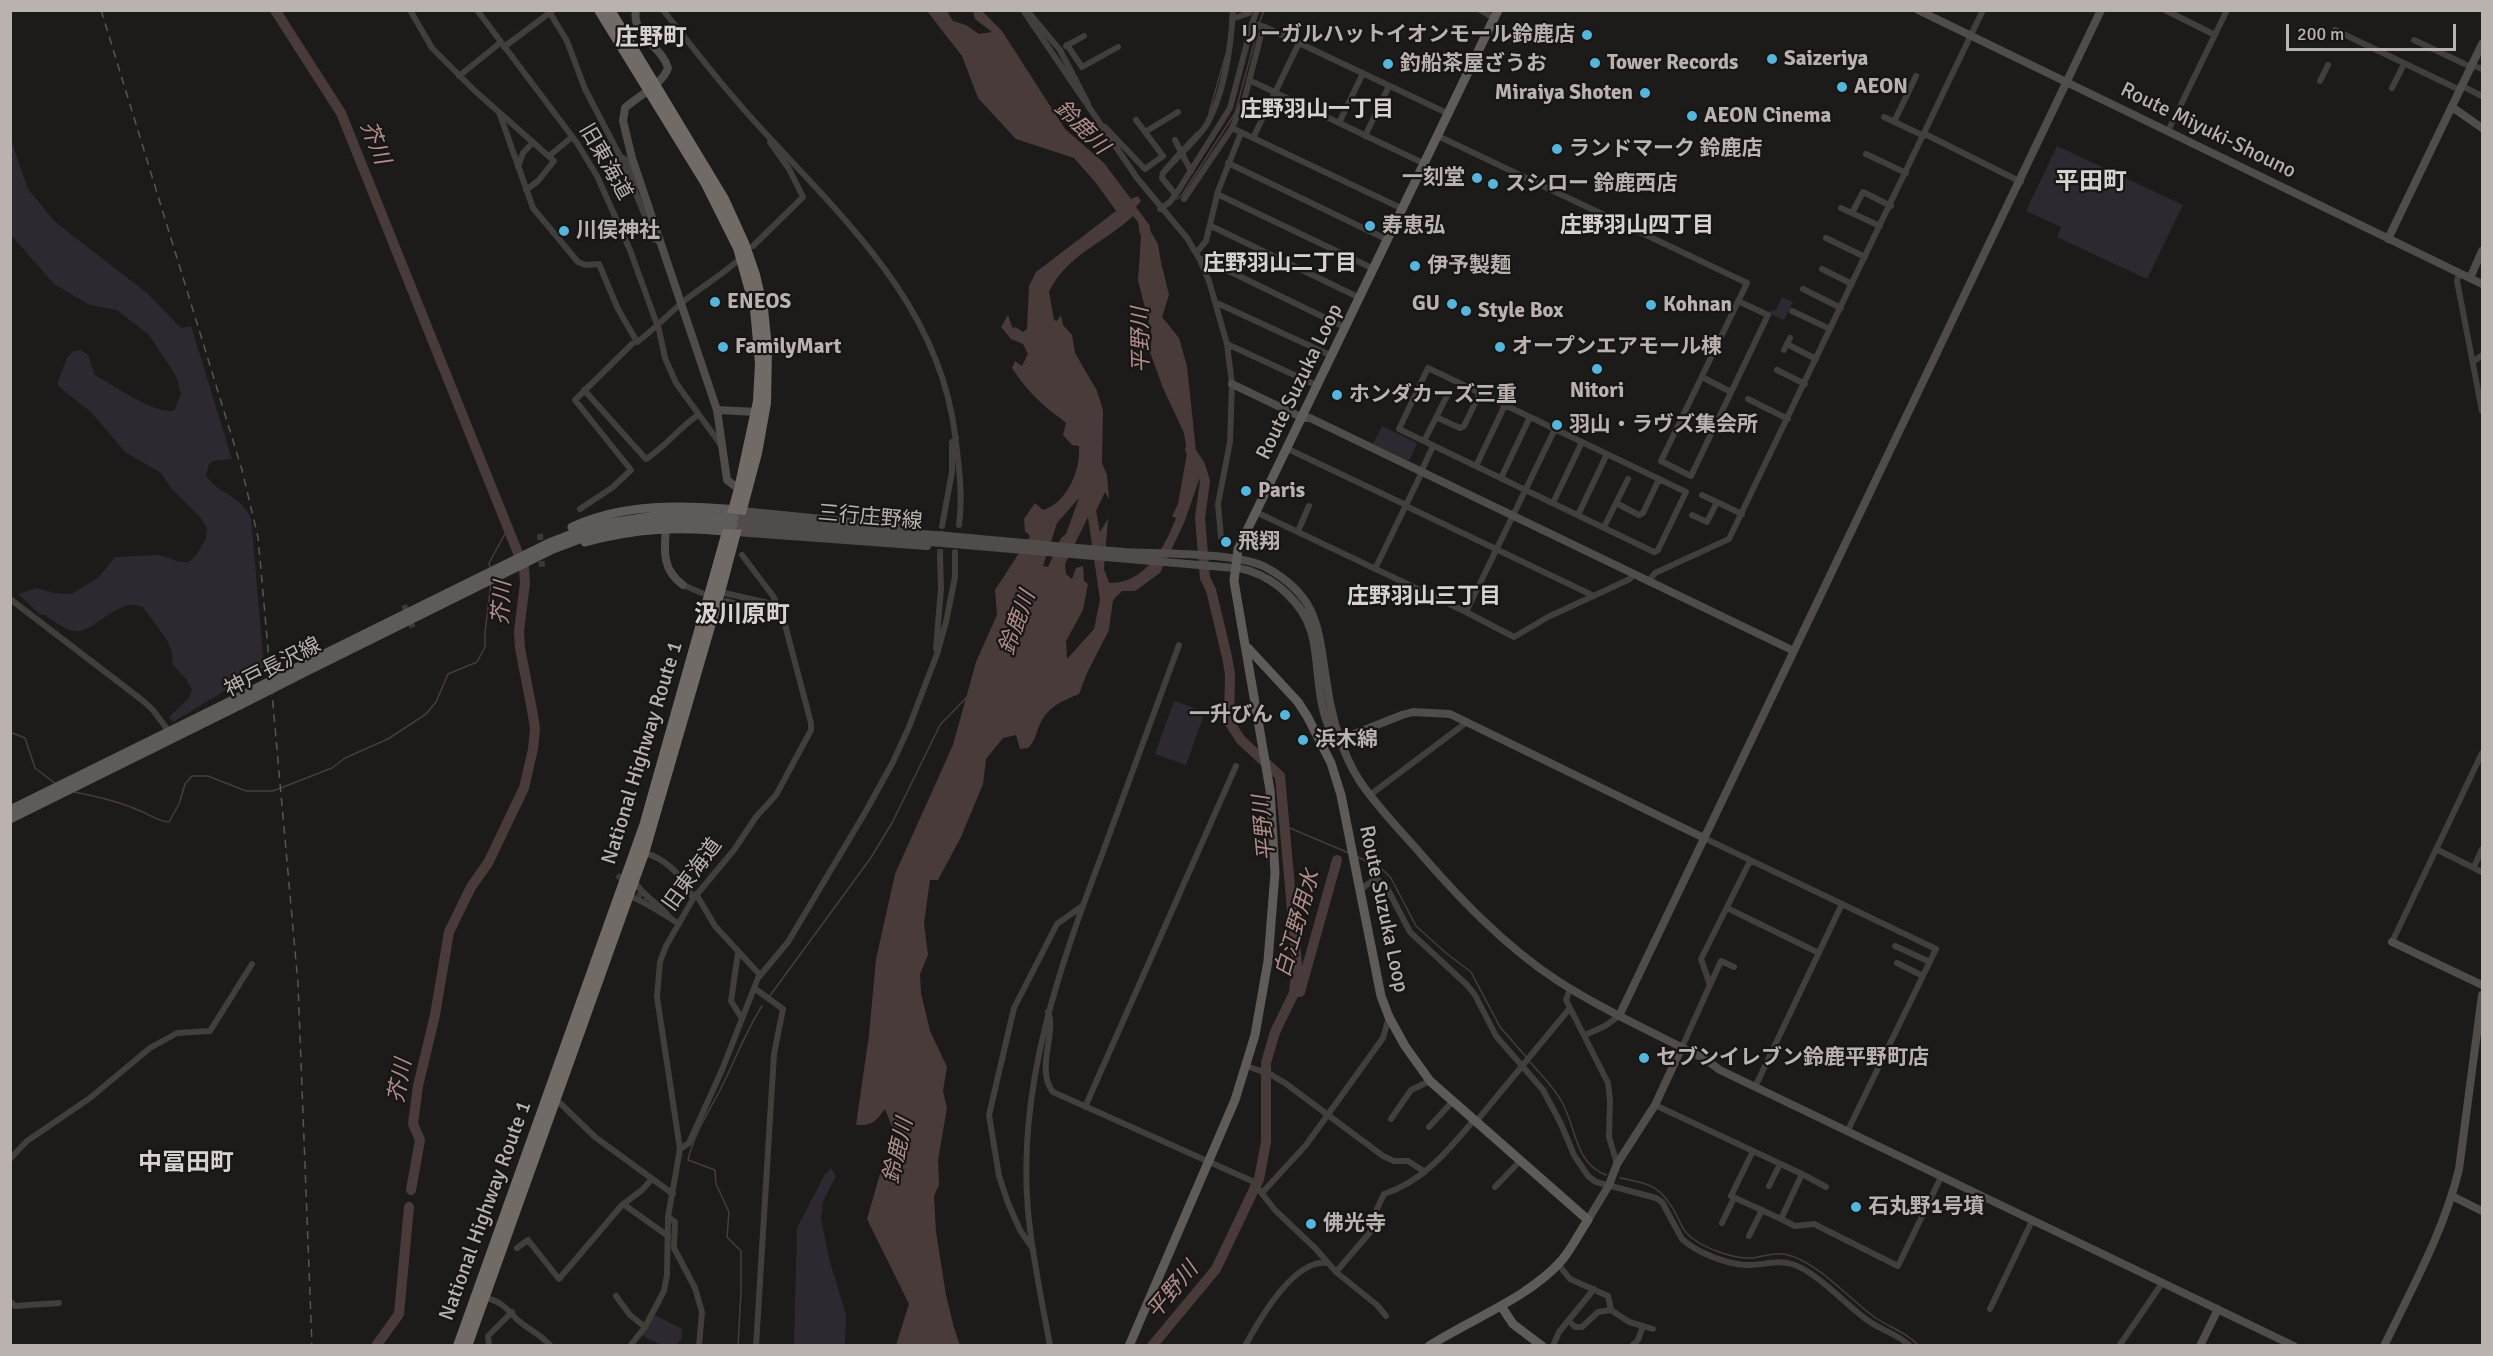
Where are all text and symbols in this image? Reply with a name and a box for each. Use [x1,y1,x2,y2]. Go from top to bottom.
scale bar [2289,12,2458,50]
place label: リーガルハットイオンモール鈴鹿店 [1239,22,1575,48]
text: 200 m [2297,23,2344,45]
district label: 庄野町 [615,25,687,53]
marker: リーガルハットイオンモール鈴鹿店 [1580,28,1594,42]
place label: Saizeriya [1784,46,1868,72]
place label: Tower Records [1607,50,1738,76]
place label: 釣船茶屋ざうお [1400,51,1547,77]
marker: Saizeriya [1765,52,1779,66]
marker: Tower Records [1588,56,1602,70]
marker: 釣船茶屋ざうお [1381,57,1395,71]
place label: AEON [1854,74,1908,100]
street label: Route Miyuki-Shouno [2116,78,2300,184]
place label: Miraiya Shoten [1495,80,1633,106]
marker: AEON [1835,80,1849,94]
marker: Miraiya Shoten [1638,86,1652,100]
water label: 鈴鹿川 [1048,95,1114,161]
district label: 庄野羽山一丁目 [1240,97,1394,123]
place label: AEON Cinema [1704,103,1831,129]
marker: AEON Cinema [1685,109,1699,123]
water label: 芥川 [354,118,394,168]
street label: 旧東海道 [573,119,637,205]
place label: ランドマーク 鈴鹿店 [1569,136,1763,162]
marker: ランドマーク 鈴鹿店 [1550,142,1564,156]
place label: 一刻堂 [1402,165,1465,191]
district label: 平田町 [2055,169,2127,197]
marker: 一刻堂 [1470,171,1484,185]
place label: スシロー 鈴鹿西店 [1505,171,1678,197]
marker: スシロー 鈴鹿西店 [1486,177,1500,191]
place label: 寿恵弘 [1382,213,1445,239]
district label: 庄野羽山四丁目 [1560,213,1714,239]
place label: 川俣神社 [576,218,660,244]
marker: 寿恵弘 [1363,219,1377,233]
marker: 川俣神社 [557,224,571,238]
district label: 庄野羽山二丁目 [1203,251,1357,277]
place label: 伊予製麺 [1427,253,1511,279]
marker: 伊予製麺 [1408,259,1422,273]
place label: ENEOS [727,289,791,315]
place label: GU [1412,291,1440,317]
place label: Kohnan [1663,292,1732,318]
marker: ENEOS [708,295,722,309]
marker: GU [1445,297,1459,311]
place label: Style Box [1478,298,1563,324]
marker: Kohnan [1644,298,1658,312]
street label: Route Suzuka Loop [1251,300,1349,464]
marker: Style Box [1459,304,1473,318]
water label: 平野川 [1128,307,1156,373]
place label: FamilyMart [735,334,841,360]
place label: オープンエアモール棟 [1512,334,1722,360]
marker: FamilyMart [716,340,730,354]
marker: オープンエアモール棟 [1493,340,1507,354]
marker: Nitori [1590,362,1604,376]
place label: Nitori [1570,378,1624,404]
place label: ホンダカーズ三重 [1349,382,1517,408]
marker: ホンダカーズ三重 [1330,388,1344,402]
place label: 羽山・ラヴズ集会所 [1569,412,1758,438]
marker: 羽山・ラヴズ集会所 [1550,418,1564,432]
place label: Paris [1258,478,1305,504]
marker: Paris [1239,484,1253,498]
street label: 三行庄野線 [817,501,923,535]
place label: 飛翔 [1238,529,1280,555]
marker: 飛翔 [1219,535,1233,549]
water label: 芥川 [489,580,517,626]
district label: 庄野羽山三丁目 [1347,584,1501,610]
water label: 鈴鹿川 [994,587,1042,659]
district label: 汲川原町 [694,602,790,630]
street label: 神戸長沢線 [221,633,325,703]
street label: National Highway Route 1 [597,638,689,868]
place label: 一升びん [1189,702,1273,728]
marker: 一升びん [1278,708,1292,722]
place label: 浜木綿 [1315,727,1378,753]
marker: 浜木綿 [1296,733,1310,747]
water label: 平野川 [1249,794,1281,862]
street label: Route Suzuka Loop [1353,823,1413,995]
street label: 旧東海道 [658,834,728,916]
water label: 白江野用水 [1270,867,1326,981]
place label: セブンイレブン鈴鹿平野町店 [1656,1045,1929,1071]
marker: セブンイレブン鈴鹿平野町店 [1637,1051,1651,1065]
water label: 芥川 [384,1057,418,1105]
street label: National Highway Route 1 [435,1098,537,1324]
water label: 鈴鹿川 [879,1116,919,1186]
district label: 中冨田町 [138,1150,234,1178]
place label: 石丸野1号墳 [1868,1194,1984,1220]
marker: 石丸野1号墳 [1849,1200,1863,1214]
place label: 佛光寺 [1323,1211,1386,1237]
marker: 佛光寺 [1304,1217,1318,1231]
water label: 平野川 [1142,1257,1204,1325]

